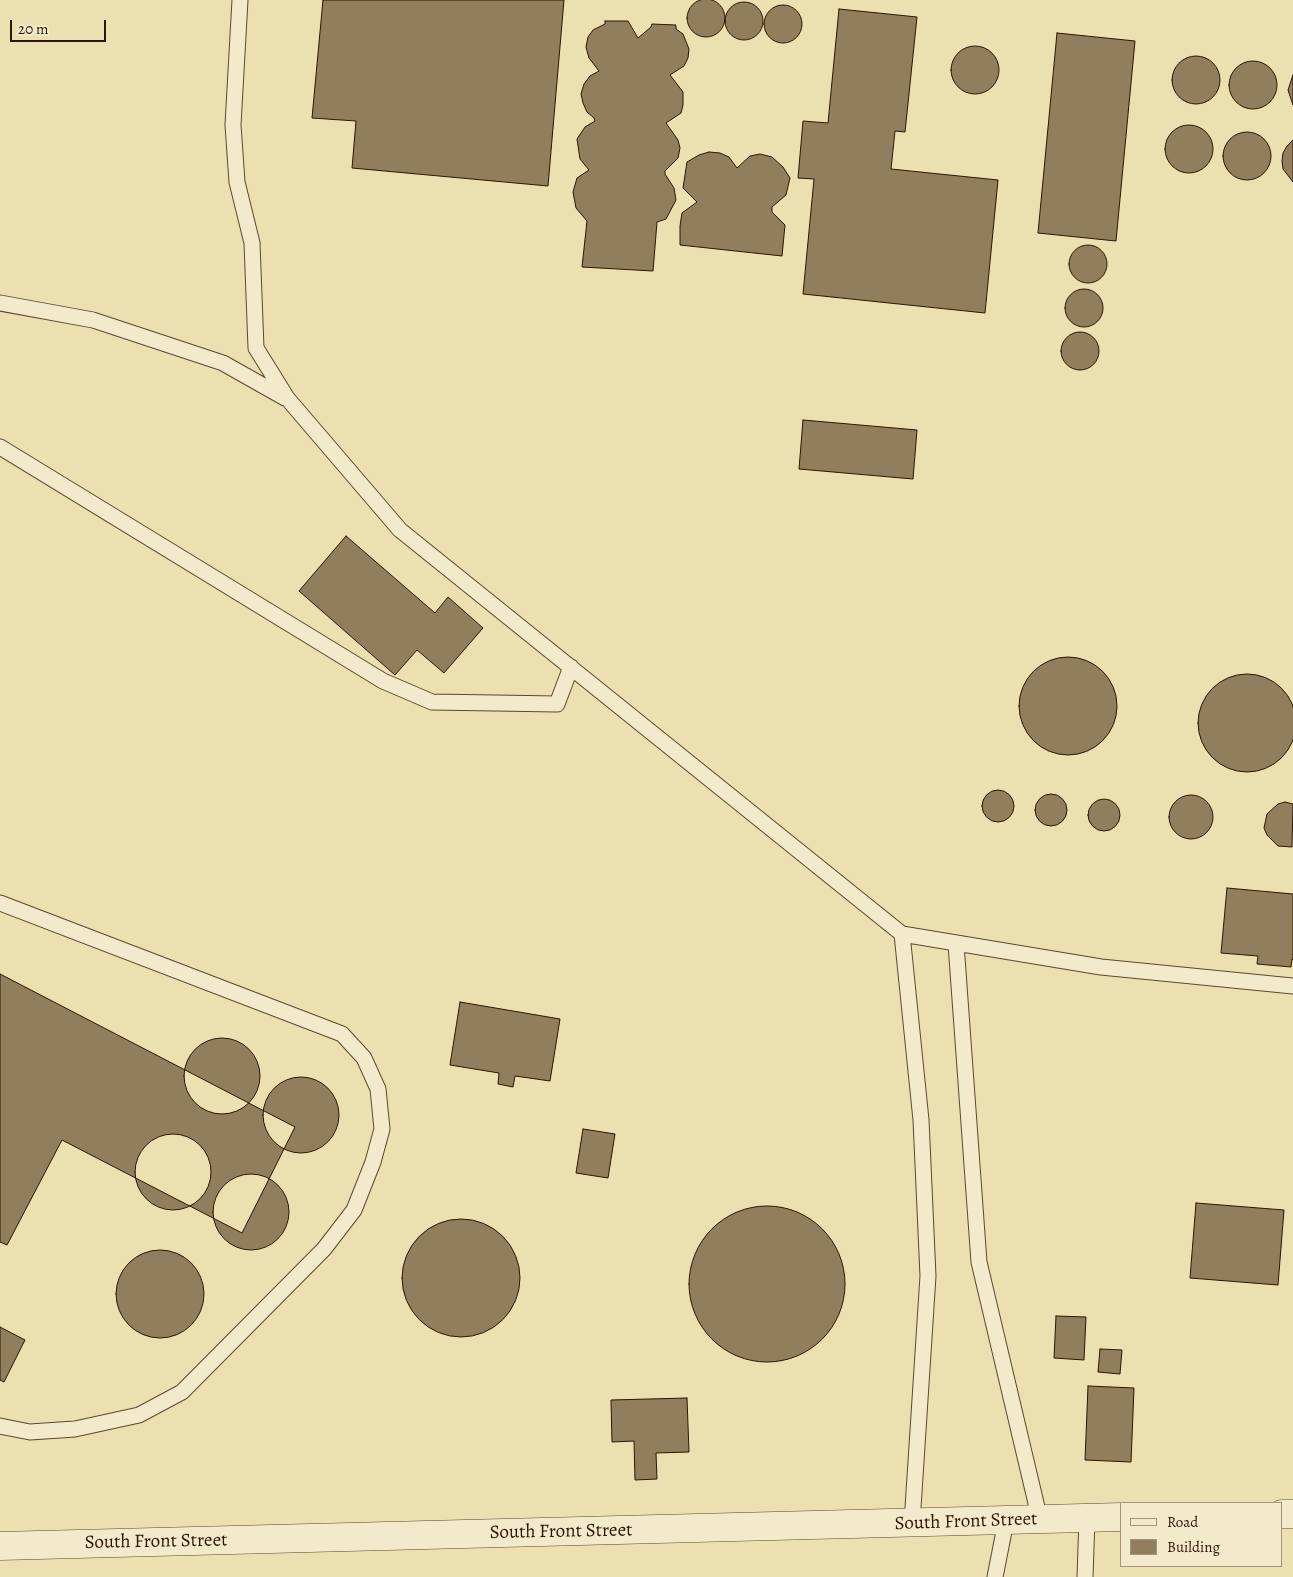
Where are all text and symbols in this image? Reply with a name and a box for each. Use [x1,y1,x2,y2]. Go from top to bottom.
scale bar [12,10,109,42]
text: 20 m [18,19,49,39]
legend [1120,1502,1283,1567]
street label: South Front Street [894,1508,1038,1536]
text: Road [1167,1512,1198,1532]
street label: South Front Street [489,1519,633,1545]
street label: South Front Street [84,1529,228,1555]
text: Building [1167,1537,1220,1557]

